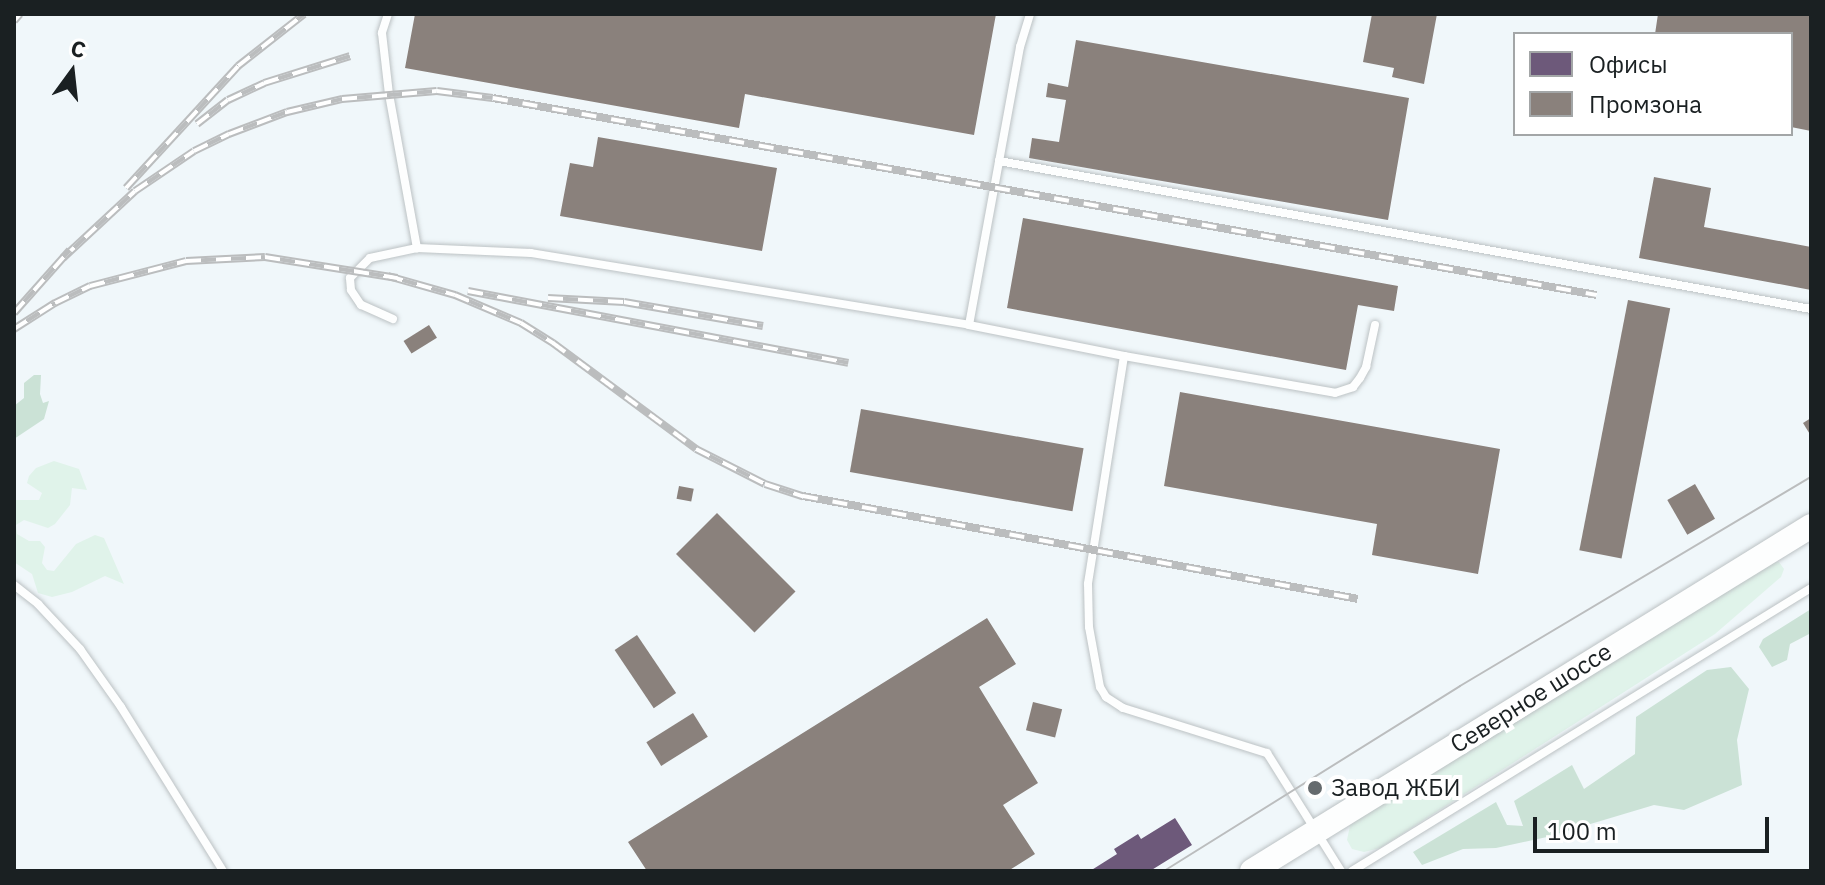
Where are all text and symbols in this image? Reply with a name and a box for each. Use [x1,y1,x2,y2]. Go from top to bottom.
north arrow [32,32,112,112]
text: С [68,32,89,64]
legend [1513,32,1793,136]
text: Офисы [1589,48,1668,80]
text: Промзона [1589,88,1702,120]
street label: Северное шоссе [1445,637,1617,759]
place label: Завод ЖБИ [1331,774,1461,802]
marker: Завод ЖБИ [1306,779,1324,797]
scale bar [1537,801,1773,851]
text: 100 m [1547,815,1617,847]

